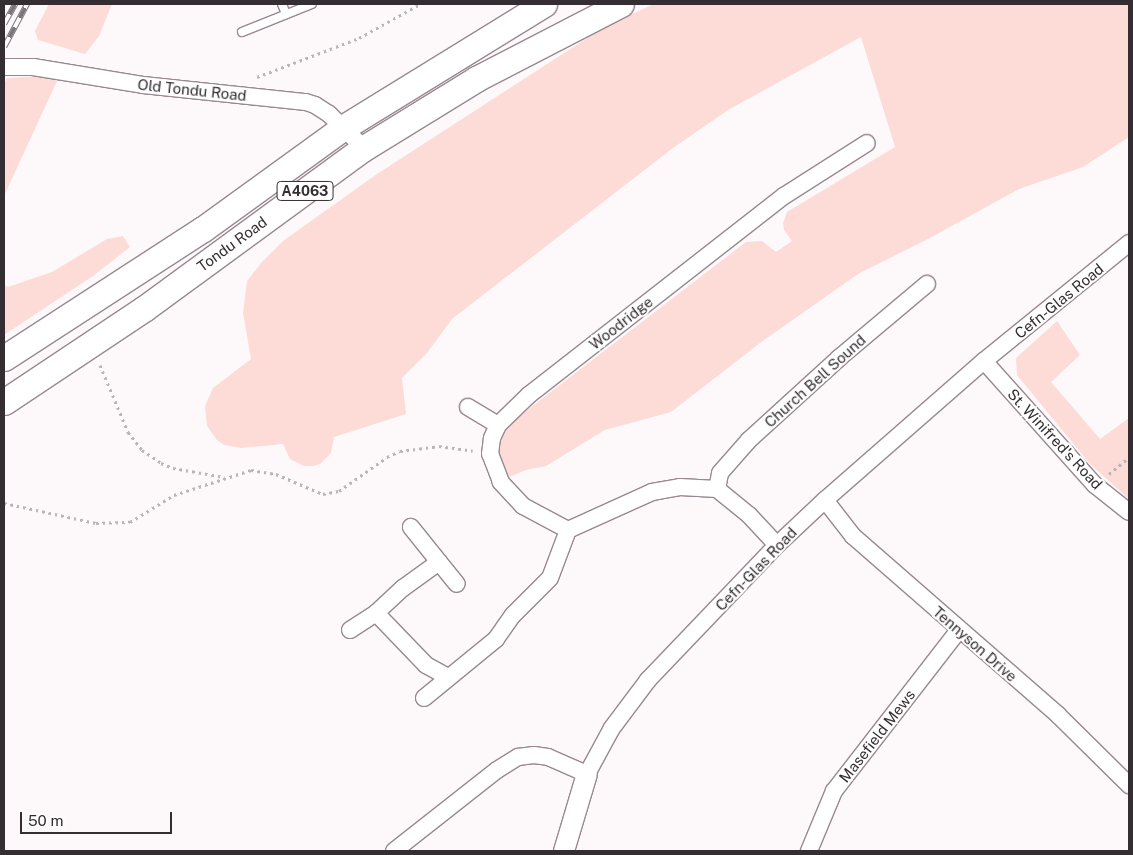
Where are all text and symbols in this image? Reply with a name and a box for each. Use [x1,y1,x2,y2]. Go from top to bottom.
street label: Old Tondu Road [137,75,247,105]
road number: A4063 [276,180,334,202]
street label: Tondu Road [194,213,270,275]
street label: Cefn-Glas Road [1011,260,1107,342]
street label: Woodridge [586,293,656,353]
street label: Church Bell Sound [761,331,869,431]
street label: St. Winifred's Road [1004,385,1106,493]
street label: Cefn-Glas Road [712,523,800,615]
street label: Tennyson Drive [929,603,1021,685]
street label: Masefield Mews [835,686,919,786]
scale bar [22,802,175,834]
text: 50 m [28,812,63,829]

